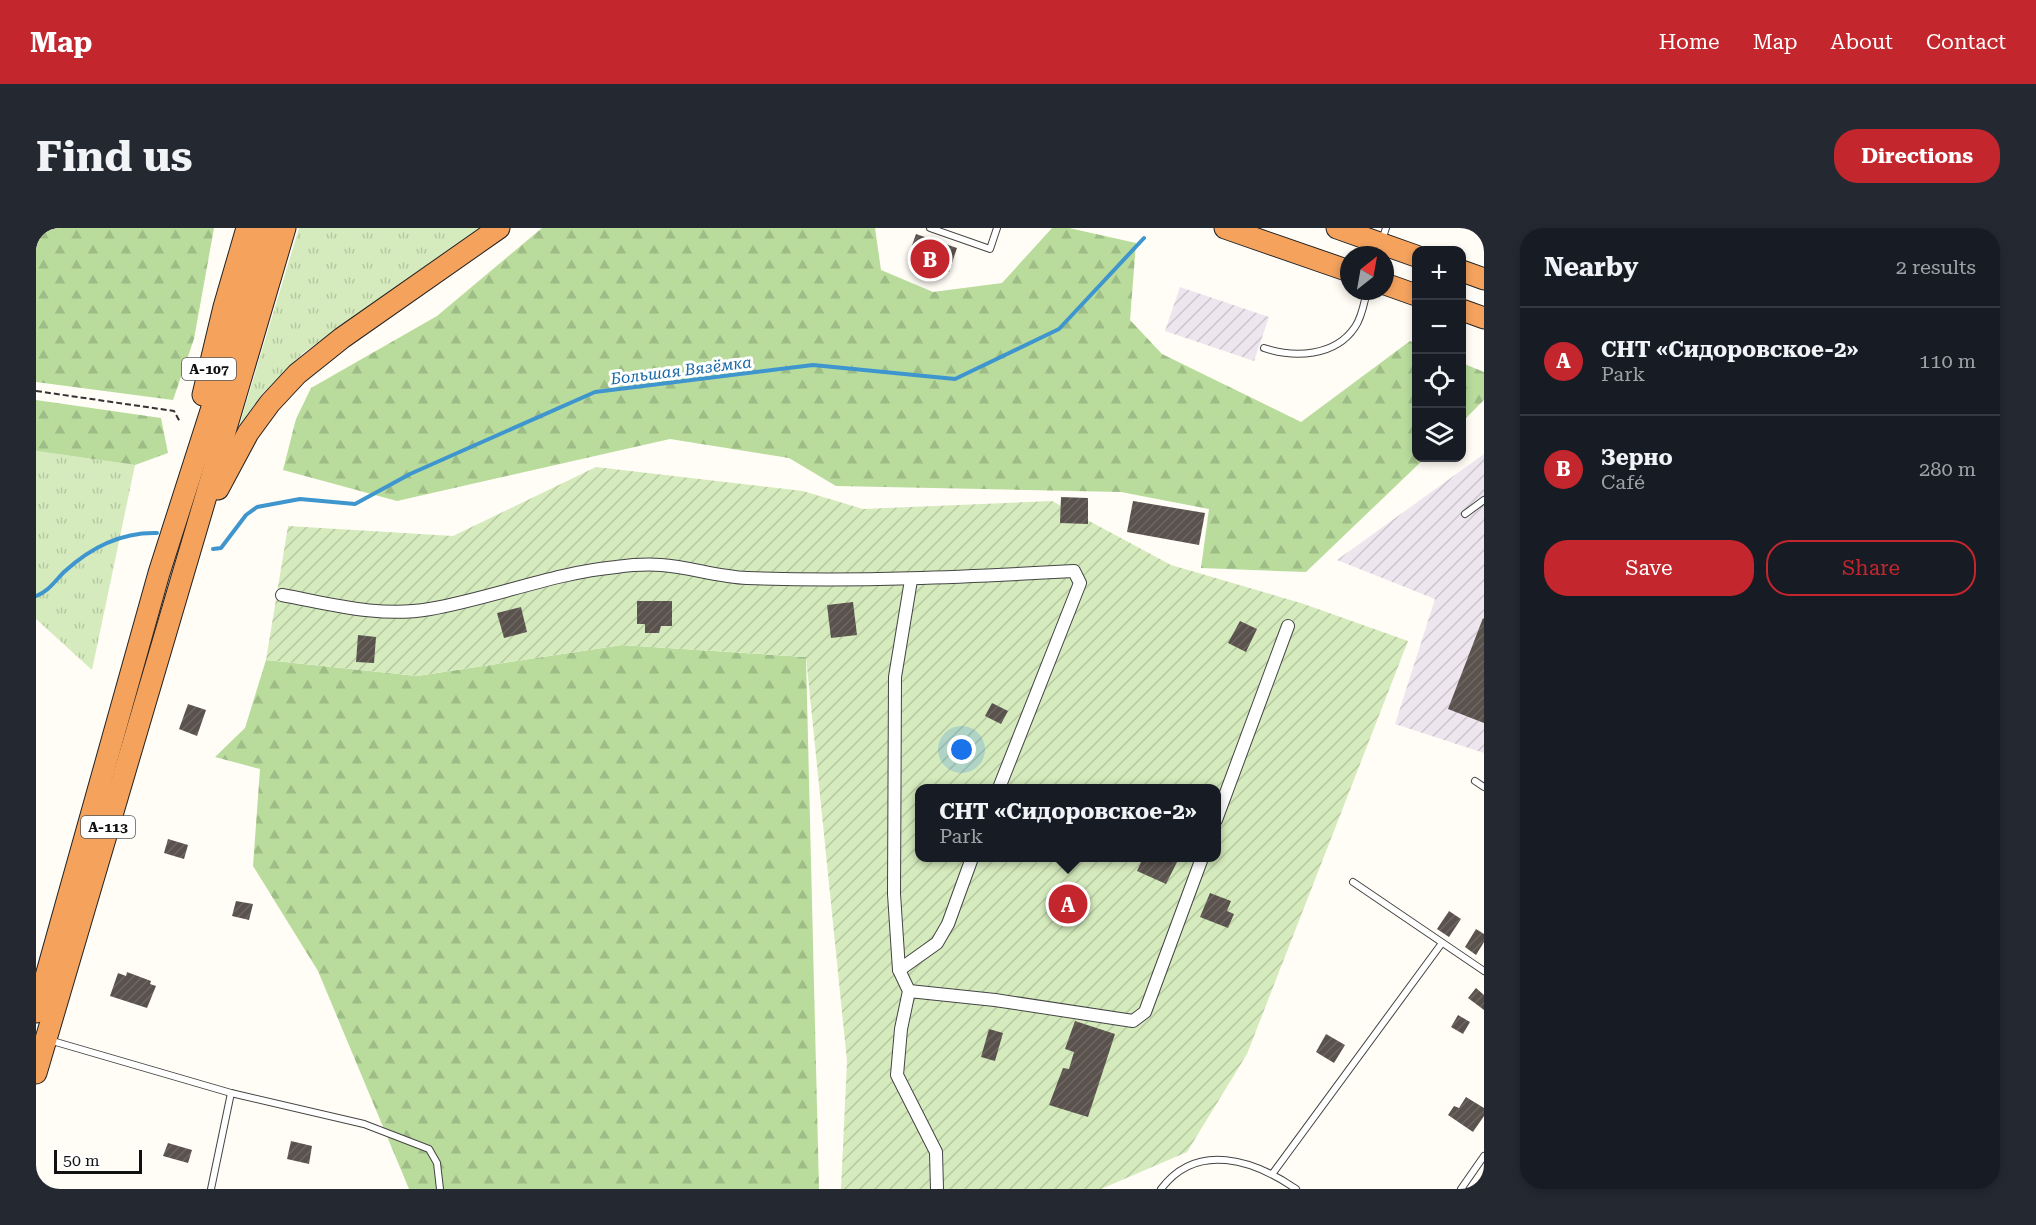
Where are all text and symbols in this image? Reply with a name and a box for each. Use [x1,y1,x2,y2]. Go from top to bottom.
text: Map [30,26,92,59]
text: Home [1659,30,1720,54]
text: Map [1753,30,1798,54]
text: About [1831,30,1893,54]
text: Contact [1926,30,2006,54]
button: Directions [1834,129,2000,183]
text: Find us [36,132,193,181]
pin: B [910,237,950,282]
north arrow [1340,246,1394,300]
map controls [1412,246,1466,462]
button: + [1412,246,1466,300]
text: Nearby [1544,252,1638,282]
text: 2 results [1896,255,1976,279]
button: − [1412,300,1466,354]
text: СНТ «Сидоровское-2» [1601,337,1859,362]
text: A [1556,349,1571,373]
text: 110 m [1919,349,1976,373]
water label: Большая Вязёмка [608,352,753,389]
button: locate [1412,354,1466,408]
road number: А-107 [182,358,236,380]
text: Park [1601,362,1645,386]
button: layers [1412,408,1466,462]
text: Зерно [1601,445,1673,470]
text: B [1556,457,1571,481]
text: 280 m [1919,457,1976,481]
text: Café [1601,470,1645,494]
button: Save [1544,540,1754,596]
button: Share [1766,540,1976,596]
your location [947,735,976,764]
popup [915,784,1221,862]
text: СНТ «Сидоровское-2» [939,799,1197,824]
road number: А-113 [81,816,135,838]
text: Park [939,824,983,848]
pin: A [1048,882,1088,926]
scale bar [54,1147,142,1174]
text: 50 m [63,1151,100,1170]

